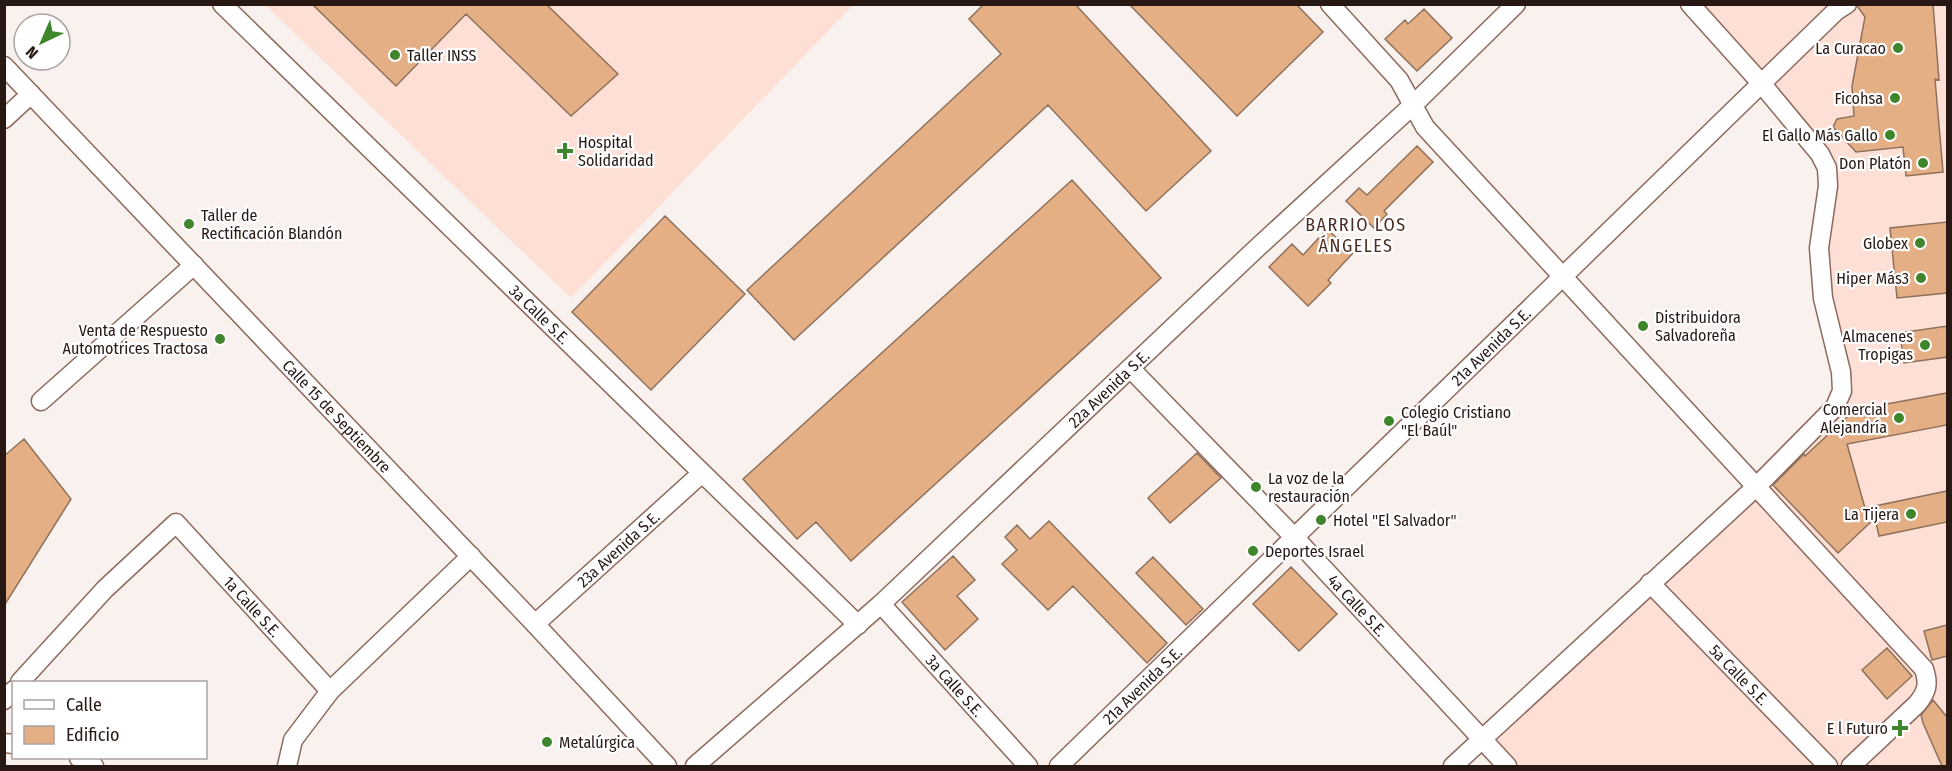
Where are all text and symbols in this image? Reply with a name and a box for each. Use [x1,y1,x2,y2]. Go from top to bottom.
north arrow [12,12,72,72]
place label: La Curacao [1815,39,1886,58]
marker: La Curacao [1891,41,1905,55]
text: N [22,42,42,63]
place label: Taller INSS [407,46,477,65]
marker: Taller INSS [388,48,402,62]
place label: Ficohsa [1835,89,1883,108]
marker: Ficohsa [1888,91,1902,105]
place label: El Gallo Más Gallo [1762,126,1878,145]
marker: El Gallo Más Gallo [1883,128,1897,142]
place label: Hospital Solidaridad [578,133,654,170]
marker: Hospital Solidaridad [556,142,574,160]
place label: Don Platón [1839,154,1911,173]
marker: Don Platón [1916,156,1930,170]
place label: Taller de Rectificación Blandón [201,206,342,243]
district label: BARRIO LOS ÁNGELES [1305,214,1407,257]
marker: Taller de Rectificación Blandón [182,217,196,231]
place label: Globex [1863,234,1908,253]
marker: Globex [1913,236,1927,250]
place label: Hiper Más3 [1836,269,1909,288]
marker: Hiper Más3 [1914,271,1928,285]
street label: 3a Calle S.E. [506,281,574,348]
street label: 21a Avenida S.E. [1447,304,1534,389]
place label: Distribuidora Salvadoreña [1655,308,1741,345]
marker: Distribuidora Salvadoreña [1636,319,1650,333]
place label: Venta de Respuesto Automotrices Tractosa [63,321,208,358]
place label: Almacenes Tropigas [1843,327,1913,364]
marker: Venta de Respuesto Automotrices Tractosa [213,332,227,346]
marker: Almacenes Tropigas [1918,338,1932,352]
street label: 22a Avenida S.E. [1064,346,1153,431]
street label: Calle 15 de Septiembre [279,355,395,476]
place label: Comercial Alejandría [1820,400,1887,437]
place label: Colegio Cristiano "El Baúl" [1401,403,1511,440]
marker: Comercial Alejandría [1892,411,1906,425]
marker: Colegio Cristiano "El Baúl" [1382,414,1396,428]
place label: La voz de la restauración [1268,469,1350,506]
marker: La voz de la restauración [1249,480,1263,494]
place label: La Tijera [1844,505,1899,524]
street label: 23a Avenida S.E. [573,507,663,591]
marker: La Tijera [1904,507,1918,521]
place label: Hotel "El Salvador" [1333,511,1457,530]
marker: Hotel "El Salvador" [1314,513,1328,527]
place label: Deportes Israel [1265,542,1364,561]
marker: Deportes Israel [1246,544,1260,558]
street label: 4a Calle S.E. [1324,570,1391,640]
street label: 1a Calle S.E. [220,572,285,641]
street label: 5a Calle S.E. [1706,641,1773,709]
street label: 21a Avenida S.E. [1099,642,1186,728]
street label: 3a Calle S.E. [922,651,988,720]
legend [12,681,207,759]
text: Calle [66,694,102,716]
place label: E l Futuro [1827,719,1888,738]
marker: E l Futuro [1893,721,1907,735]
text: Edificio [66,724,119,746]
place label: Metalúrgica [559,733,635,752]
marker: Metalúrgica [540,735,554,749]

